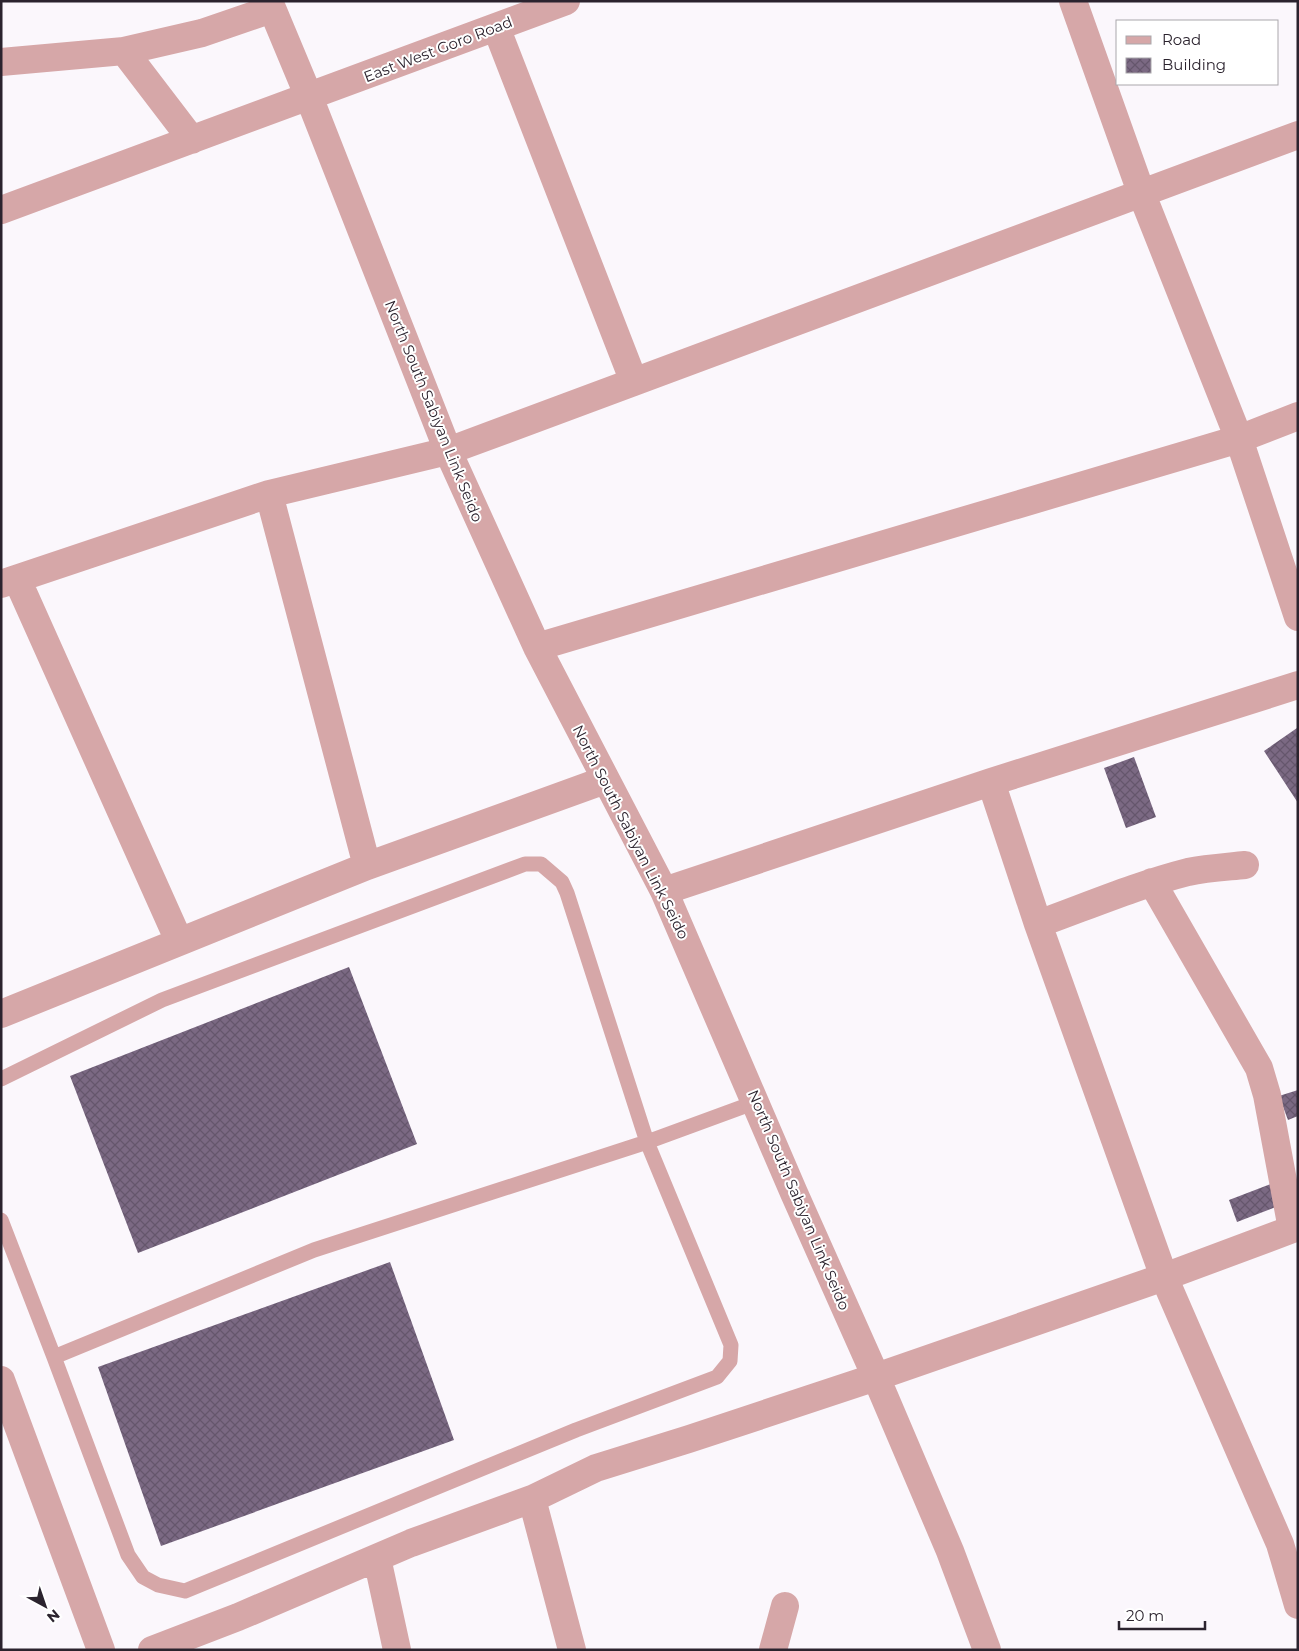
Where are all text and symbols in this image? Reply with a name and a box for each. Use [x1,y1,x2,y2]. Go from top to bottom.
street label: East West Goro Road [361,12,515,86]
legend [1116,20,1279,85]
text: Road [1162,30,1201,49]
text: Building [1162,55,1226,74]
street label: North South Sabiyan Link Seido [381,297,487,525]
street label: North South Sabiyan Link Seido [569,722,693,942]
street label: North South Sabiyan Link Seido [744,1087,854,1313]
north arrow [20,1581,70,1631]
scale bar [1119,1598,1205,1630]
text: N [43,1605,63,1626]
text: 20 m [1126,1606,1164,1625]

